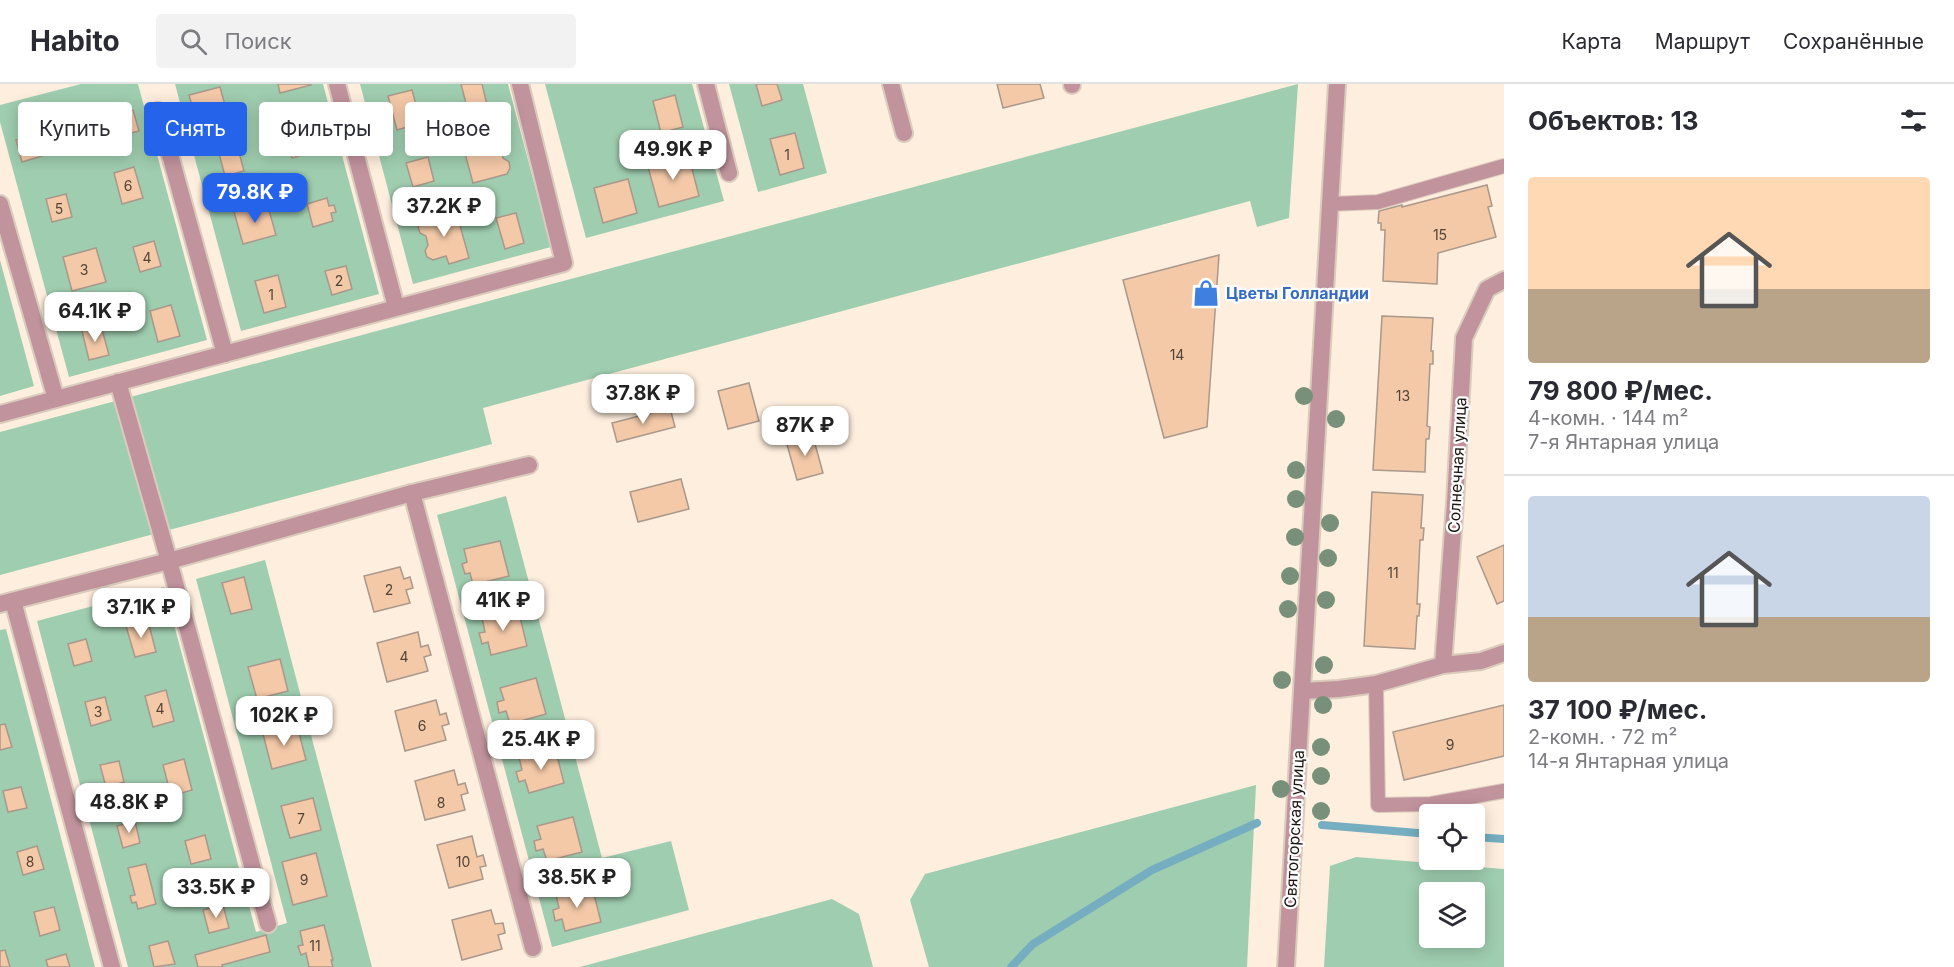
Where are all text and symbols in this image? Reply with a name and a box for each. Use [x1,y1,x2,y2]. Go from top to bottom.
search box [156,14,576,68]
text: Habito [30,24,120,58]
icon: search [177,25,210,58]
text: Поиск [225,28,292,54]
text: Карта [1561,29,1622,54]
text: Маршрут [1655,29,1750,54]
text: Сохранённые [1783,29,1924,54]
chip: Купить [18,102,132,156]
chip: Снять [144,102,247,156]
chip: Фильтры [259,102,393,156]
chip: Новое [405,102,511,156]
icon: filters [1897,104,1930,137]
text: Объектов: 13 [1528,105,1699,136]
pin: 49.9K ₽ [618,130,728,181]
text: 49.9K ₽ [633,137,713,161]
house number: 1 [784,146,790,163]
pin: 79.8K ₽ [200,173,310,224]
house number: 6 [124,177,132,194]
text: 79.8K ₽ [217,180,293,204]
pin: 37.2K ₽ [389,187,499,238]
text: 37.2K ₽ [406,194,482,218]
house number: 5 [55,200,63,217]
icon: home [1675,216,1783,324]
house number: 15 [1433,226,1447,243]
house number: 4 [142,249,152,266]
house number: 3 [80,261,88,278]
house number: 2 [335,272,343,289]
shop icon: Цветы Голландии [1191,278,1221,308]
place label: Цветы Голландии [1226,283,1369,303]
house number: 1 [268,286,274,303]
pin: 64.1K ₽ [40,292,150,343]
text: 64.1K ₽ [58,299,132,323]
house number: 14 [1170,346,1184,363]
pin: 37.8K ₽ [588,374,698,425]
text: 79 800 ₽/мес. [1528,375,1713,406]
text: 37.8K ₽ [605,381,681,405]
house number: 13 [1396,387,1410,404]
street label: Солнечная улица [1443,397,1471,533]
pin: 87K ₽ [763,406,847,457]
text: 4-комн. · 144 m² [1528,406,1688,430]
text: 87K ₽ [776,413,834,437]
text: 7-я Янтарная улица [1528,430,1719,454]
icon: home [1675,535,1783,643]
house number: 11 [1387,564,1399,581]
house number: 2 [385,581,393,598]
pin: 41K ₽ [461,581,545,632]
pin: 37.1K ₽ [86,588,196,639]
text: 41K ₽ [475,588,531,612]
text: 37.1K ₽ [106,595,176,619]
house number: 4 [399,648,409,665]
text: 37 100 ₽/мес. [1528,694,1707,725]
pin: 102K ₽ [235,696,333,747]
house number: 4 [155,700,165,717]
house number: 3 [94,703,102,720]
text: 102K ₽ [250,703,318,727]
house number: 6 [418,717,426,734]
pin: 25.4K ₽ [486,720,596,771]
text: 2-комн. · 72 m² [1528,725,1677,749]
text: 25.4K ₽ [501,727,581,751]
house number: 9 [1446,736,1454,753]
text: 14-я Янтарная улица [1528,749,1729,773]
street label: Святогорская улица [1280,750,1308,908]
pin: 48.8K ₽ [74,783,184,834]
text: 48.8K ₽ [89,790,169,814]
house number: 8 [437,794,445,811]
map controls [1419,804,1485,948]
button: locate [1419,804,1485,870]
house number: 7 [297,810,305,827]
house number: 8 [26,853,34,870]
house number: 10 [456,853,470,870]
pin: 38.5K ₽ [522,858,632,909]
text: 38.5K ₽ [538,865,616,889]
pin: 33.5K ₽ [161,868,271,919]
house number: 9 [300,871,308,888]
text: 33.5K ₽ [177,875,255,899]
button: layers [1419,882,1485,948]
house number: 11 [309,937,321,954]

